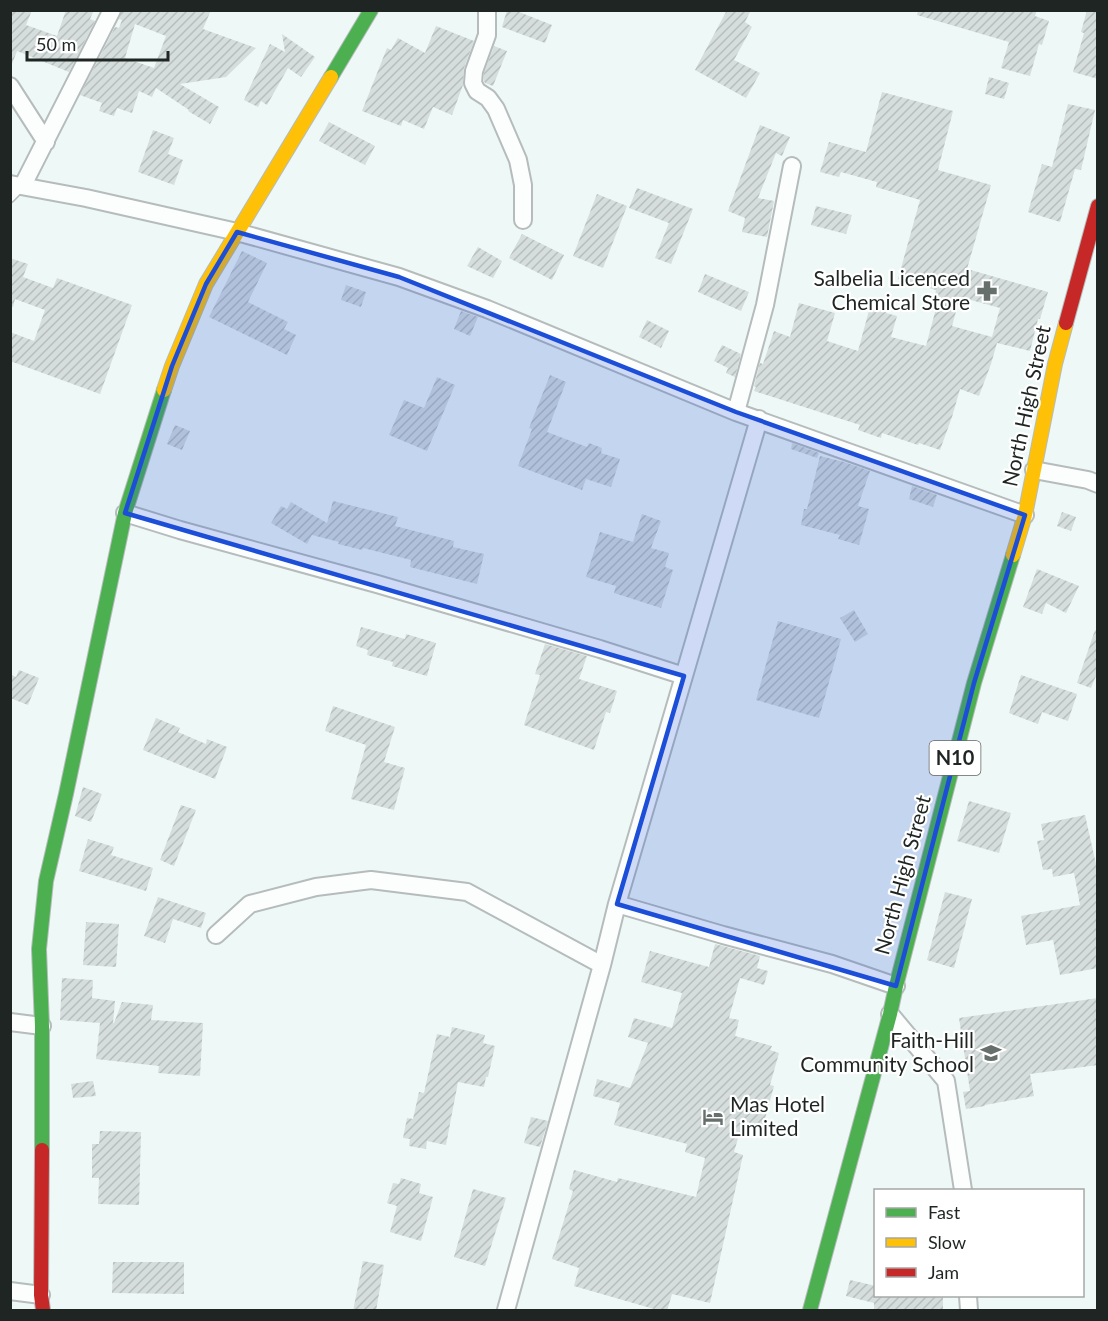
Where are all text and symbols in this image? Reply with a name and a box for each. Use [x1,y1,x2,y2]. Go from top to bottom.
scale bar [27,24,168,62]
text: 50 m [36,33,76,55]
place label: Salbelia Licenced Chemical Store [814,265,970,314]
pharmacy icon: Salbelia Licenced Chemical Store [975,279,999,303]
street label: North High Street [996,322,1055,489]
road number: N10 [930,741,980,775]
street label: North High Street [868,792,935,957]
place label: Faith-Hill Community School [800,1027,974,1076]
school or university icon: Faith-Hill Community School [979,1041,1003,1065]
place label: Mas Hotel Limited [730,1091,825,1140]
hotel icon: Mas Hotel Limited [701,1105,725,1129]
legend [874,1189,1084,1297]
text: Fast [928,1201,961,1223]
text: Slow [928,1231,966,1253]
text: Jam [928,1261,959,1283]

